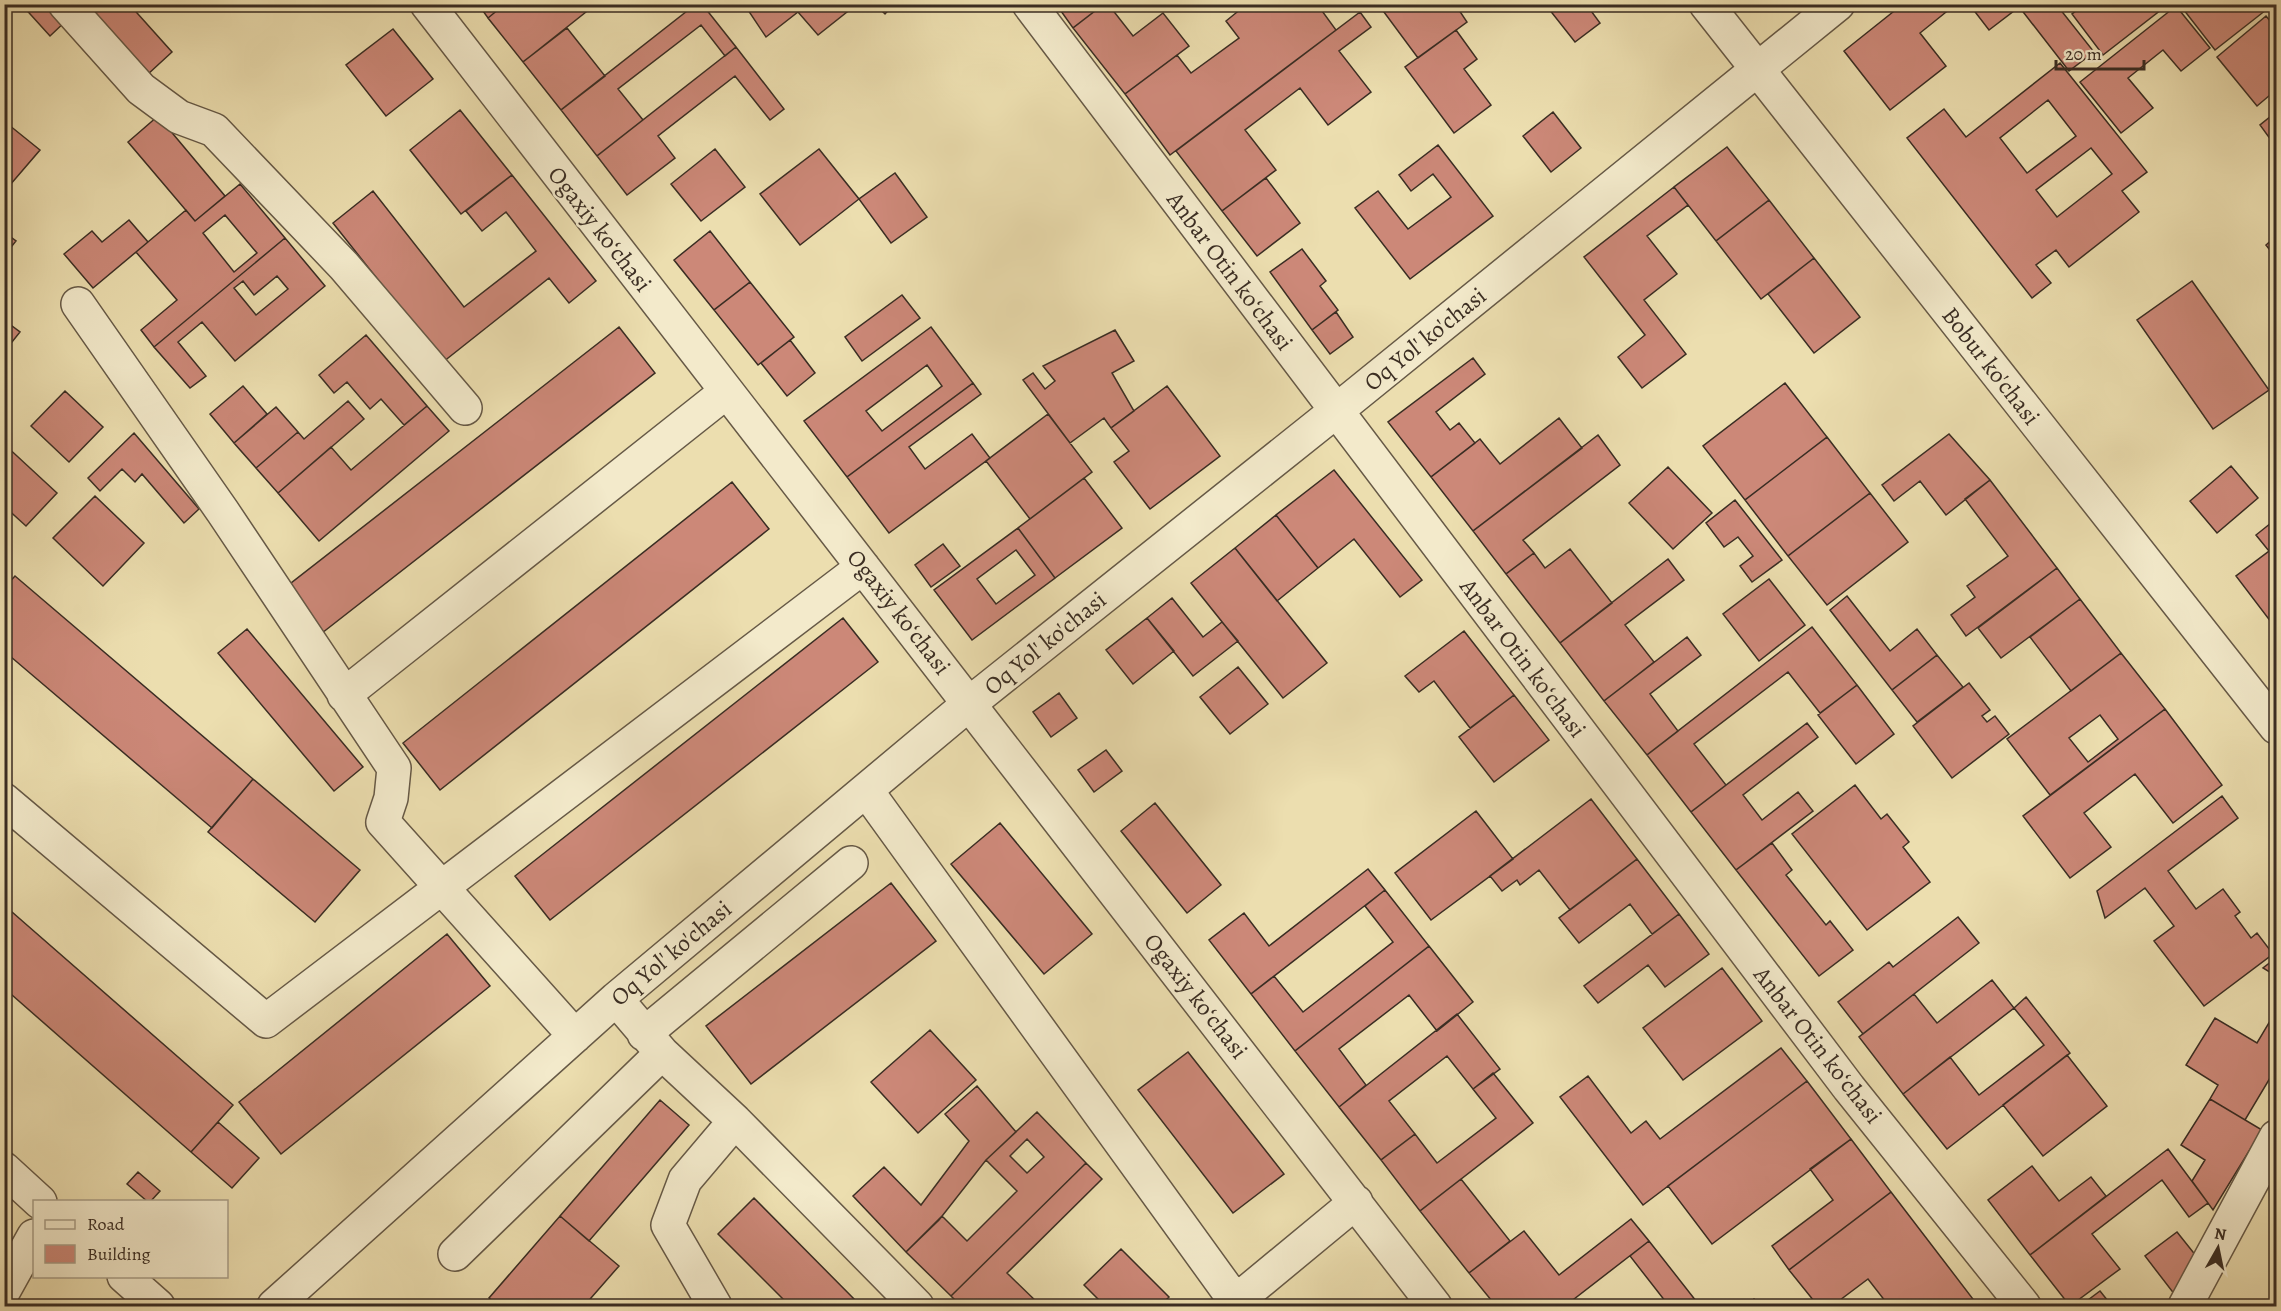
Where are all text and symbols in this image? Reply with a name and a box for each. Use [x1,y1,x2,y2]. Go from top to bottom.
scale bar [2056,33,2144,71]
text: 20 m [2065,42,2102,66]
street label: Ogaxiy koʻchasi [541,160,659,298]
street label: Anbar Otin koʻchasi [1159,184,1300,357]
street label: Oq Yol' ko'chasi [1357,280,1493,398]
street label: Bobur ko'chasi [1935,300,2047,432]
street label: Ogaxiy koʻchasi [840,543,958,681]
street label: Anbar Otin koʻchasi [1452,571,1593,744]
street label: Oq Yol' ko'chasi [977,584,1113,702]
street label: Oq Yol' ko'chasi [604,893,738,1013]
street label: Ogaxiy koʻchasi [1137,927,1255,1065]
street label: Anbar Otin koʻchasi [1746,959,1890,1130]
legend [33,1200,228,1278]
text: Road [87,1212,125,1236]
north arrow [2188,1218,2248,1278]
text: N [2213,1222,2228,1246]
text: Building [87,1242,151,1266]

